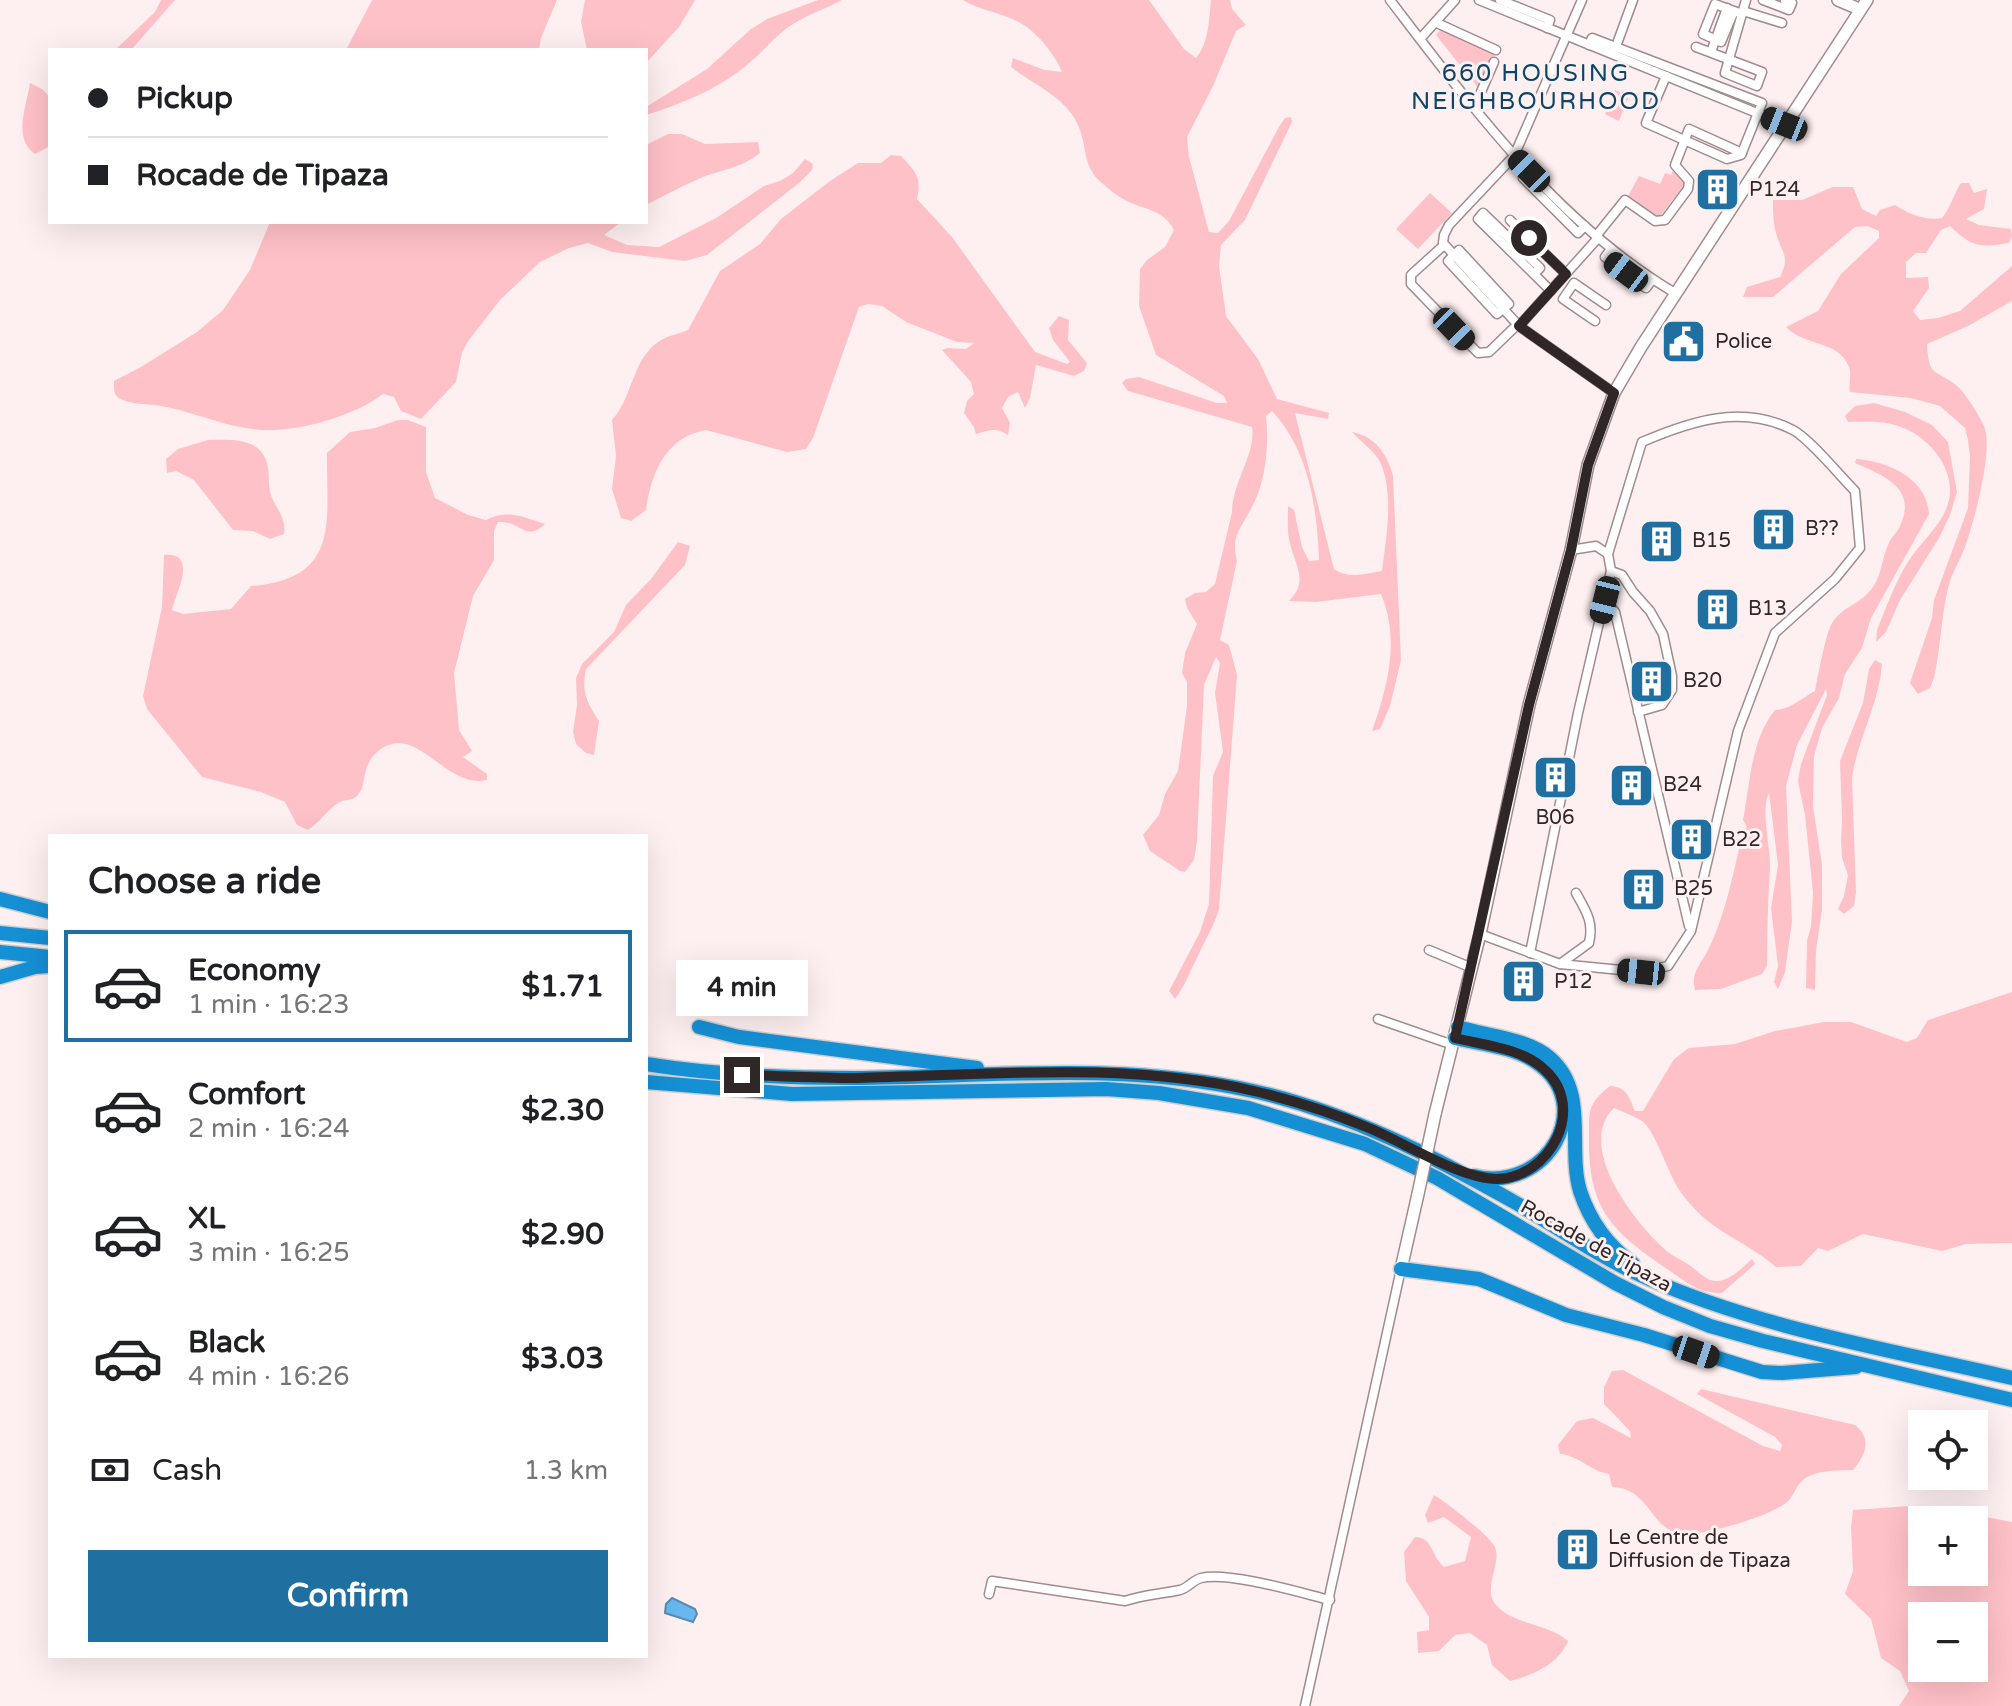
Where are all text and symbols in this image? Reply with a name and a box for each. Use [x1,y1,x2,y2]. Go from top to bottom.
district label: 660 HOUSING NEIGHBOURHOOD [1411,59,1661,116]
text: Pickup [136,80,233,117]
car [1757,104,1811,144]
car [1504,146,1554,196]
text: Rocade de Tipaza [136,157,389,194]
building icon: P124 [1694,166,1742,214]
place label: P124 [1749,178,1800,202]
route start [1511,220,1547,256]
car [1600,248,1652,296]
car [1429,303,1479,355]
public building icon: Police [1660,318,1708,366]
place label: Police [1715,330,1772,354]
building icon: B?? [1750,505,1798,553]
building icon: B15 [1637,517,1685,565]
place label: B?? [1805,517,1839,541]
place label: B15 [1692,529,1731,553]
car [1588,574,1622,626]
building icon: B13 [1693,585,1741,633]
place label: B13 [1748,597,1787,621]
building icon: B20 [1628,657,1676,705]
place label: B20 [1683,669,1722,693]
building icon: B06 [1531,754,1579,802]
building icon: B24 [1608,761,1656,809]
place label: B24 [1663,773,1702,797]
place label: B06 [1536,806,1574,830]
building icon: B22 [1667,816,1715,864]
place label: B22 [1722,828,1761,852]
text: Choose a ride [88,860,321,903]
building icon: B25 [1619,865,1667,913]
place label: B25 [1674,877,1713,901]
icon: car [92,950,164,1022]
text: Economy [188,952,321,989]
building icon: P12 [1499,958,1547,1006]
car [1616,958,1666,986]
callout: 4 min [676,959,808,1015]
text: $1.71 [522,968,604,1005]
place label: P12 [1554,970,1593,994]
text: 4 min [707,972,777,1003]
text: 1 min · 16:23 [188,989,350,1020]
route end [724,1057,760,1093]
icon: car [92,1074,164,1146]
text: Comfort [188,1076,306,1113]
text: $2.30 [521,1092,604,1129]
text: 2 min · 16:24 [188,1113,350,1144]
street label: Rocade de Tipaza [1516,1195,1676,1297]
icon: car [92,1198,164,1270]
text: XL [188,1200,225,1237]
text: $2.90 [521,1216,604,1253]
text: 3 min · 16:25 [188,1237,350,1268]
icon: car [92,1322,164,1394]
text: Black [188,1324,265,1361]
car [1669,1333,1723,1371]
text: $3.03 [521,1340,604,1377]
text: 4 min · 16:26 [188,1361,350,1392]
map controls [1908,1410,1988,1682]
button: locate [1908,1410,1988,1490]
icon: cash [88,1448,132,1492]
text: Cash [152,1452,222,1489]
text: 1.3 km [524,1455,608,1486]
button: + [1908,1506,1988,1586]
building icon: Le Centre de Diffusion de Tipaza [1553,1525,1601,1573]
place label: Le Centre de Diffusion de Tipaza [1608,1526,1791,1573]
button: Confirm [88,1550,608,1642]
button: − [1908,1602,1988,1682]

